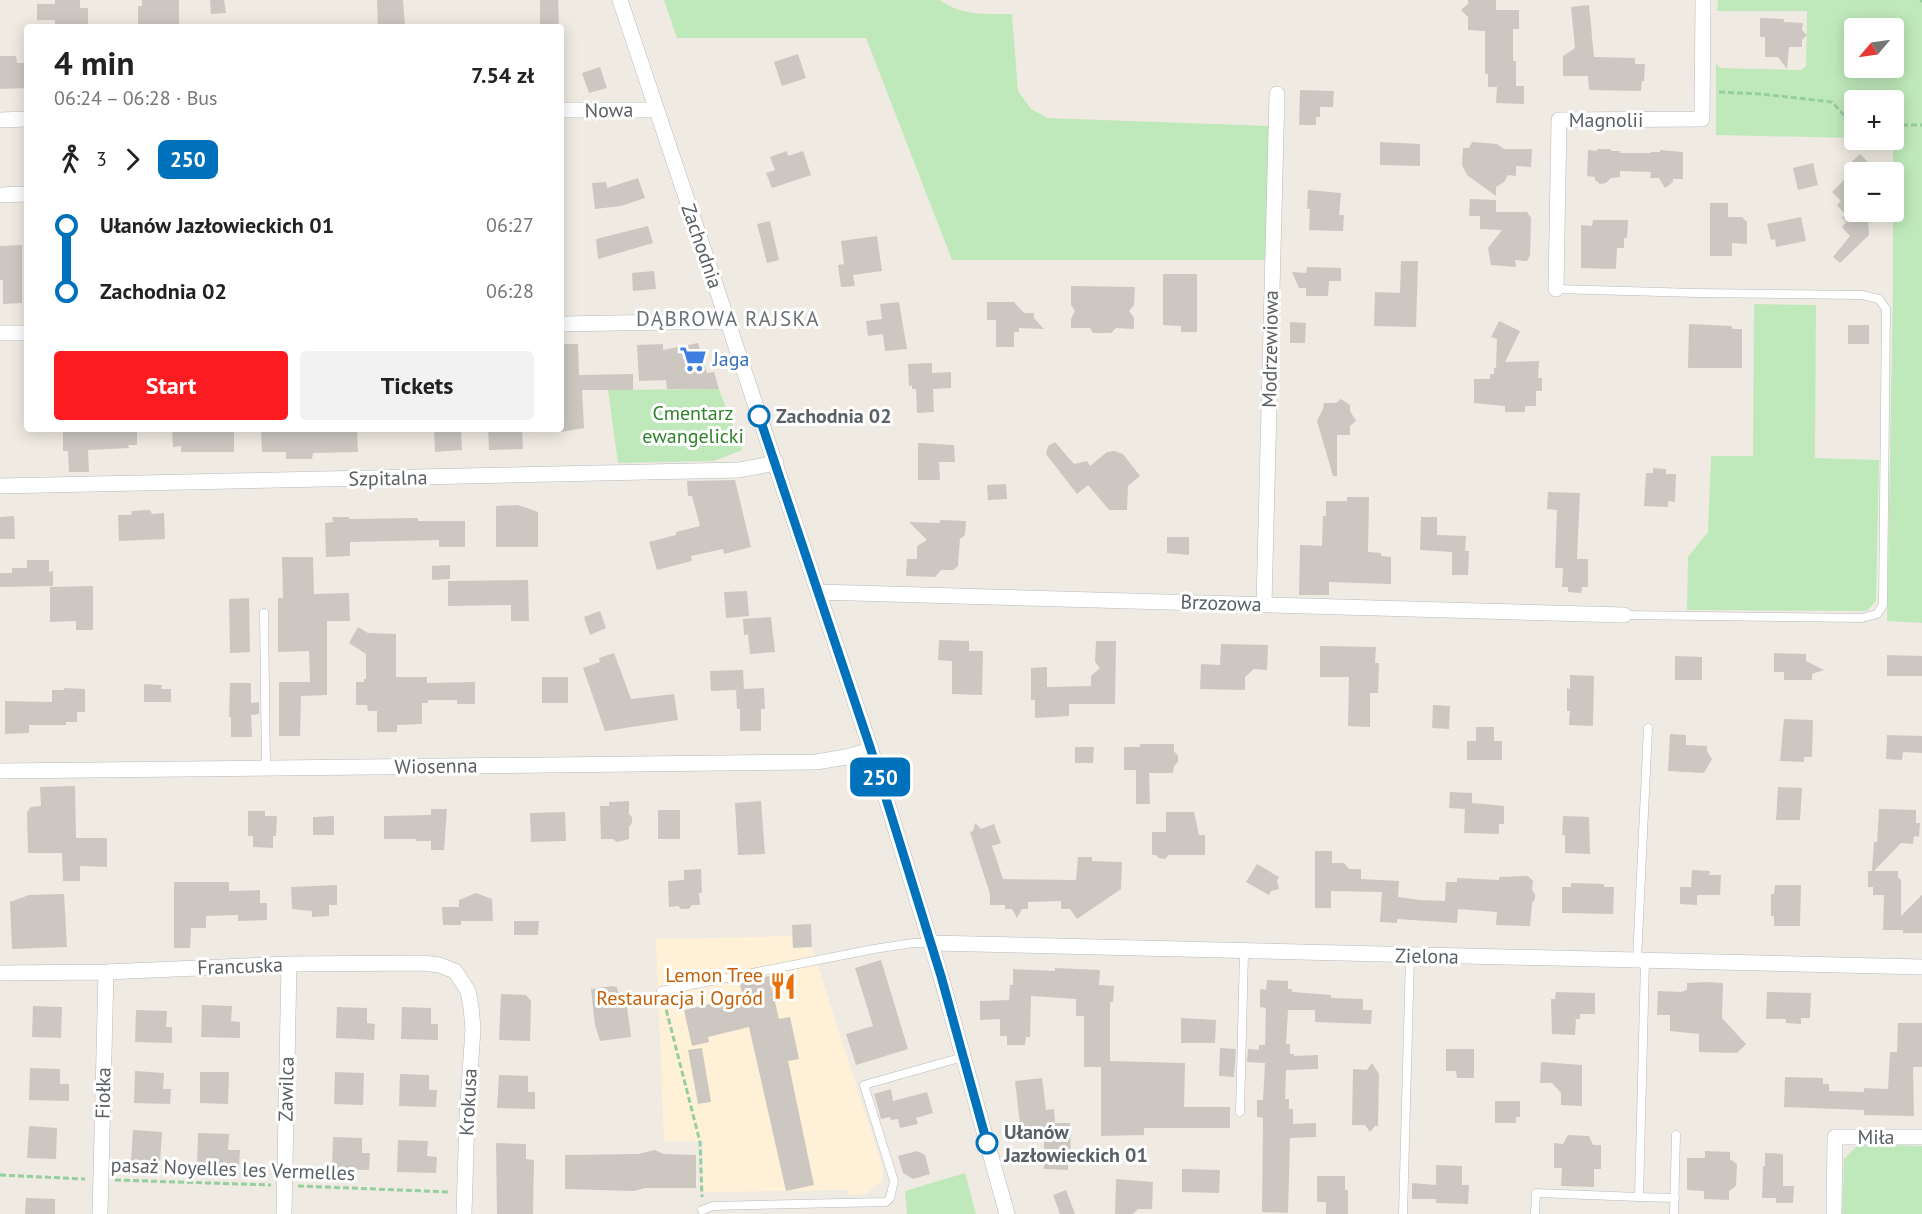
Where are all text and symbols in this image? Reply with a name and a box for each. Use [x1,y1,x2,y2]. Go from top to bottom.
north arrow [1844,18,1904,78]
map controls [1844,18,1904,222]
text: 4 min [54,41,135,84]
text: 7.54 zł [471,61,534,89]
text: 06:24 – 06:28 · Bus [54,85,218,111]
button: + [1844,90,1904,150]
street label: Nowa [584,97,634,123]
street label: Magnolii [1569,107,1643,133]
icon: walk [54,143,87,176]
icon: forward [116,143,149,176]
text: 3 [96,146,107,172]
text: 250 [170,146,206,173]
button: − [1844,162,1904,222]
street label: Zachodnia [675,200,729,292]
text: Ułanów Jazłowieckich 01 [100,211,334,239]
text: 06:27 [486,212,534,238]
text: Zachodnia 02 [100,277,227,305]
text: 06:28 [486,278,534,304]
street label: Modrzewiowa [1256,290,1284,408]
district label: DĄBROWA RAJSKA [636,305,820,332]
supermarket icon: Jaga [678,344,708,374]
place label: Jaga [712,346,749,372]
button: Start [54,351,288,420]
button: Tickets [300,351,534,420]
park label: Cmentarz ewangelicki [642,400,744,449]
place label: Zachodnia 02 [776,403,892,429]
marker: Zachodnia 02 [748,405,770,427]
street label: Szpitalna [348,464,428,492]
street label: Brzozowa [1180,589,1262,617]
street label: Wiosenna [394,752,478,780]
line badge: 250 [846,758,914,796]
text: 250 [862,764,898,791]
street label: Zielona [1395,942,1459,970]
street label: Francuska [197,952,283,980]
place label: Lemon Tree Restauracja i Ogród [596,962,763,1011]
restaurant icon: Lemon Tree Restauracja i Ogród [768,971,798,1001]
street label: Zawilca [272,1056,300,1122]
street label: Fiołka [90,1067,116,1119]
street label: Krokusa [453,1067,483,1137]
place label: Ułanów Jazłowieckich 01 [1003,1119,1148,1168]
street label: Miła [1858,1124,1894,1150]
marker: Ułanów Jazłowieckich 01 [976,1132,998,1154]
street label: pasaż Noyelles les Vermelles [110,1152,356,1186]

